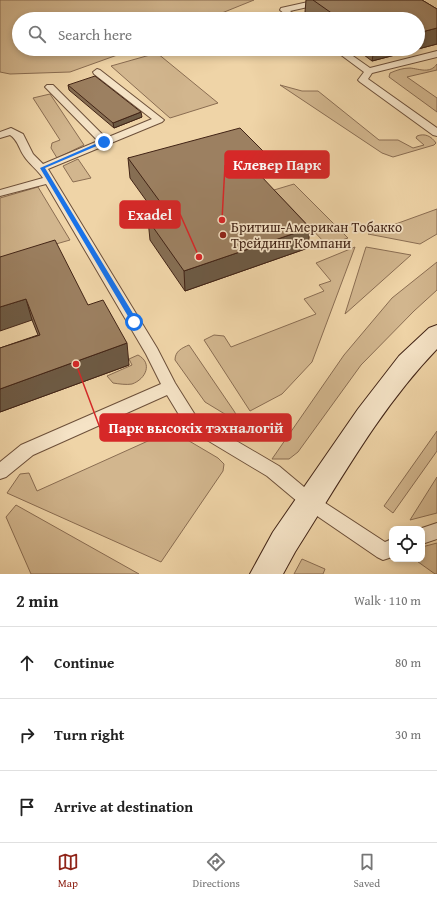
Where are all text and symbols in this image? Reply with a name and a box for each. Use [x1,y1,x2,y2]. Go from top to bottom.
search box [12,12,425,56]
icon: search [26,23,48,45]
text: Search here [58,24,132,45]
route end [95,133,113,151]
callout: Клевер Парк [225,151,329,178]
text: Клевер Парк [233,154,321,175]
callout: Exadel [120,201,180,228]
text: Exadel [128,204,172,225]
place label: Бритиш-Американ Тобакко Трейдинг Компани [231,217,402,253]
marker: Бритиш-Американ Тобакко Трейдинг Компани [218,230,228,240]
route start [125,313,143,331]
callout: Парк высокіх тэхналогій [100,414,291,441]
text: Парк высокіх тэхналогій [109,417,284,438]
map controls [389,526,425,562]
button: locate [389,526,425,562]
text: 2 min [16,588,58,613]
text: Walk · 110 m [354,591,421,610]
icon: ahead [16,652,38,674]
text: Continue [54,652,115,673]
text: 80 m [395,653,421,672]
icon: right [16,724,38,746]
text: Turn right [54,724,125,745]
text: 30 m [395,725,421,744]
icon: arrive [16,796,38,818]
text: Arrive at destination [54,796,193,817]
tab: Map [57,851,79,891]
tab: Directions [193,851,240,891]
tab: Saved [353,851,380,891]

